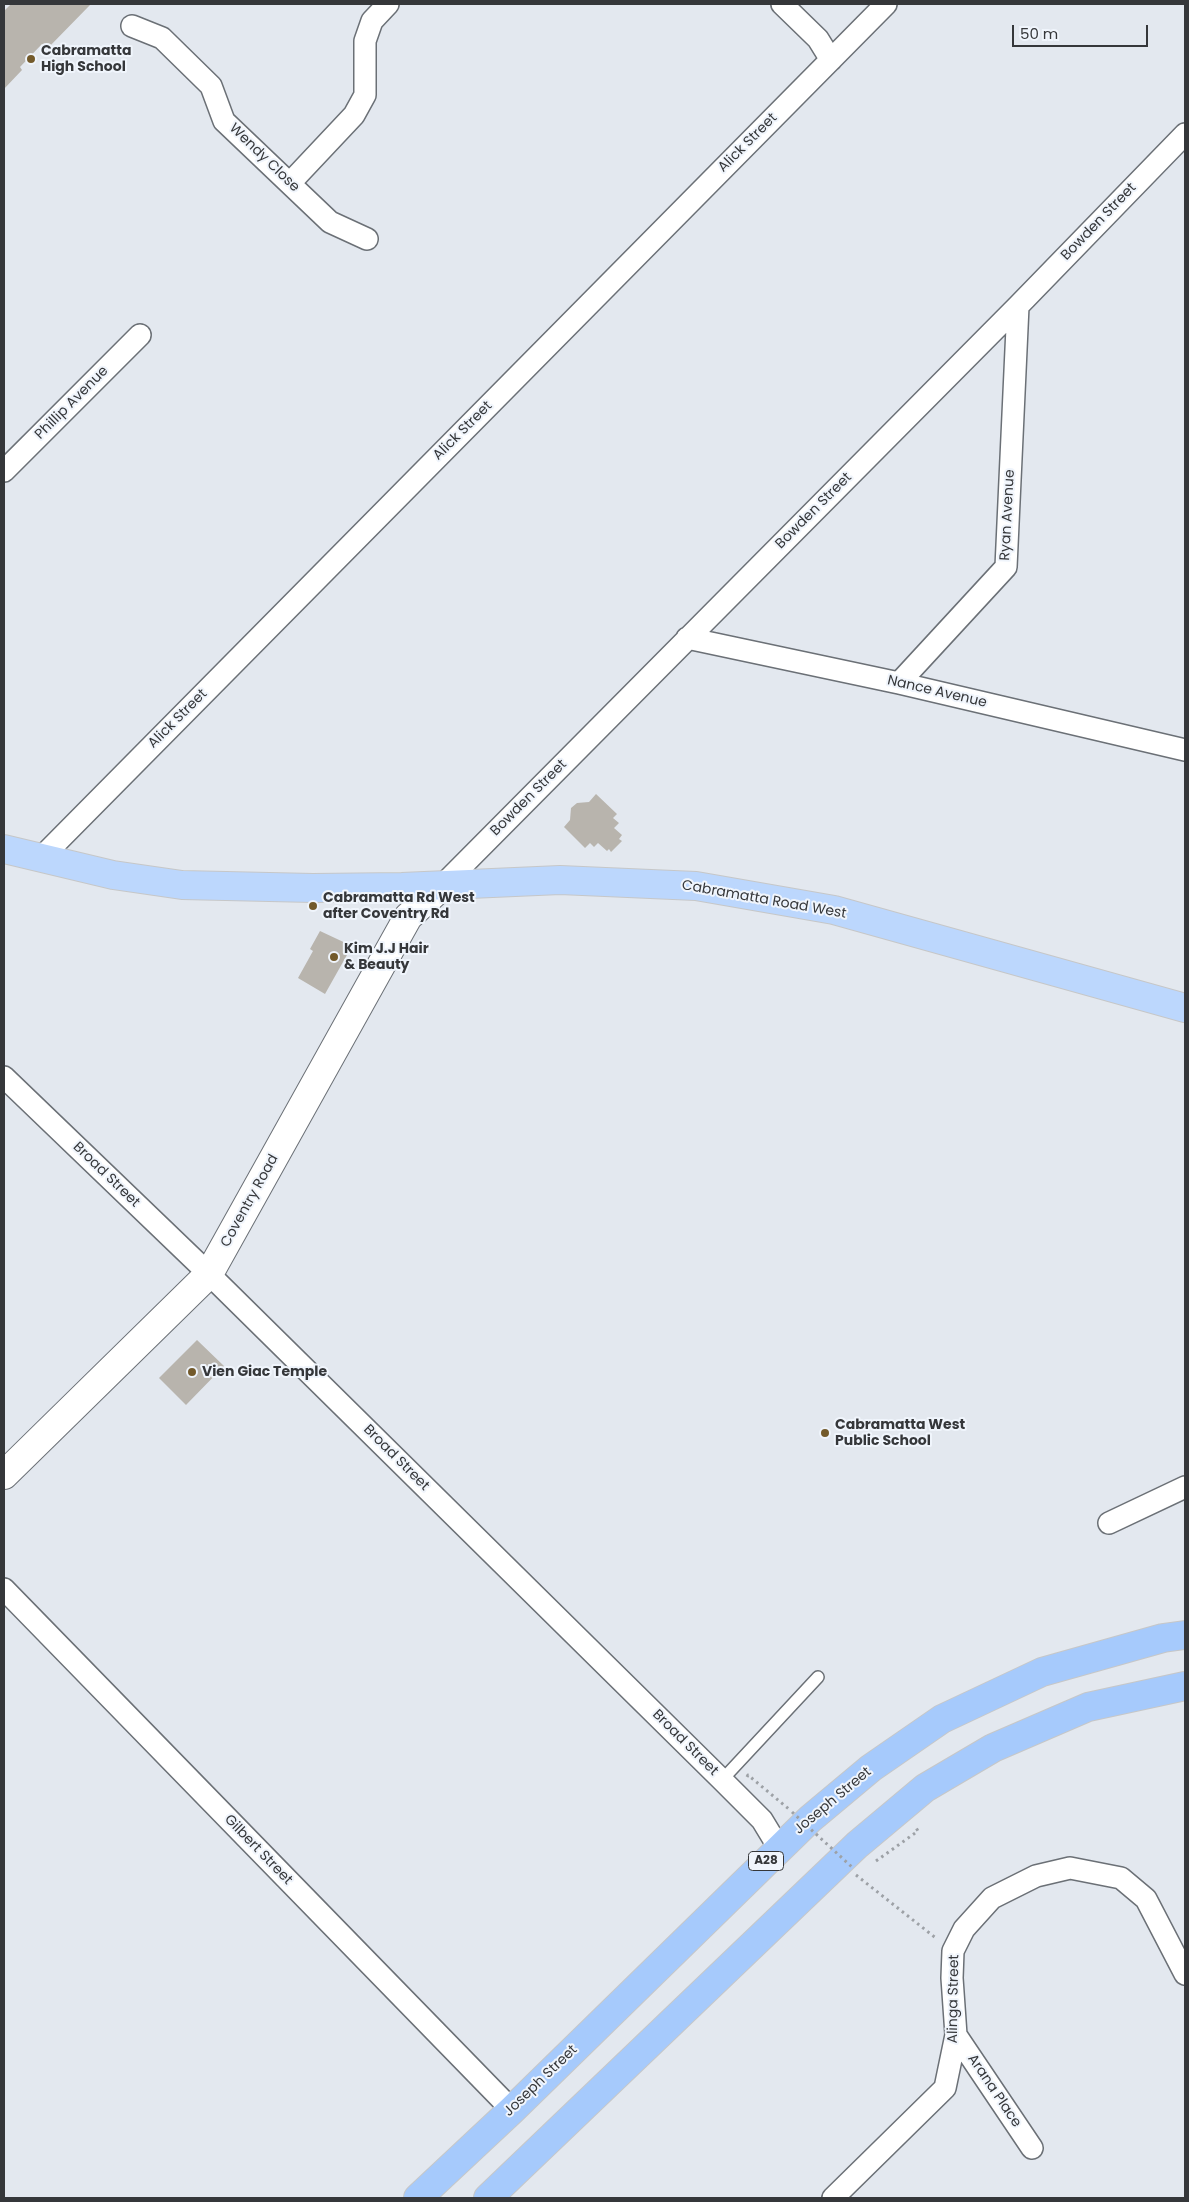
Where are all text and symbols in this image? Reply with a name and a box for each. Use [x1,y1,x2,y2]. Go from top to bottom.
scale bar [1014,15,1150,47]
text: 50 m [1020,23,1058,44]
place label: Cabramatta High School [41,43,131,75]
marker: Cabramatta High School [25,53,37,65]
street label: Alick Street [715,110,781,176]
street label: Wendy Close [225,120,303,196]
street label: Bowden Street [1058,180,1140,264]
street label: Phillip Avenue [32,363,112,443]
street label: Alick Street [430,398,496,464]
street label: Bowden Street [772,469,856,553]
street label: Ryan Avenue [997,469,1019,561]
street label: Nance Avenue [886,672,988,712]
street label: Alick Street [145,686,211,752]
street label: Bowden Street [487,756,571,840]
street label: Cabramatta Road West [681,877,847,923]
place label: Cabramatta Rd West after Coventry Rd [323,890,475,922]
marker: Cabramatta Rd West after Coventry Rd [307,900,319,912]
place label: Kim J.J Hair & Beauty [344,941,429,974]
marker: Kim J.J Hair & Beauty [328,951,340,963]
street label: Broad Street [69,1139,143,1211]
street label: Coventry Road [218,1152,282,1250]
place label: Vien Giac Temple [202,1364,327,1380]
marker: Vien Giac Temple [186,1366,198,1378]
place label: Cabramatta West Public School [835,1417,965,1450]
street label: Broad Street [360,1422,432,1494]
marker: Cabramatta West Public School [819,1427,831,1439]
street label: Broad Street [649,1707,721,1779]
street label: Joseph Street [791,1764,875,1838]
street label: Gilbert Street [220,1811,296,1889]
road number: A28 [748,1852,784,1870]
street label: Alinga Street [945,1954,963,2044]
street label: Joseph Street [501,2042,581,2120]
street label: Arana Place [963,2051,1025,2131]

